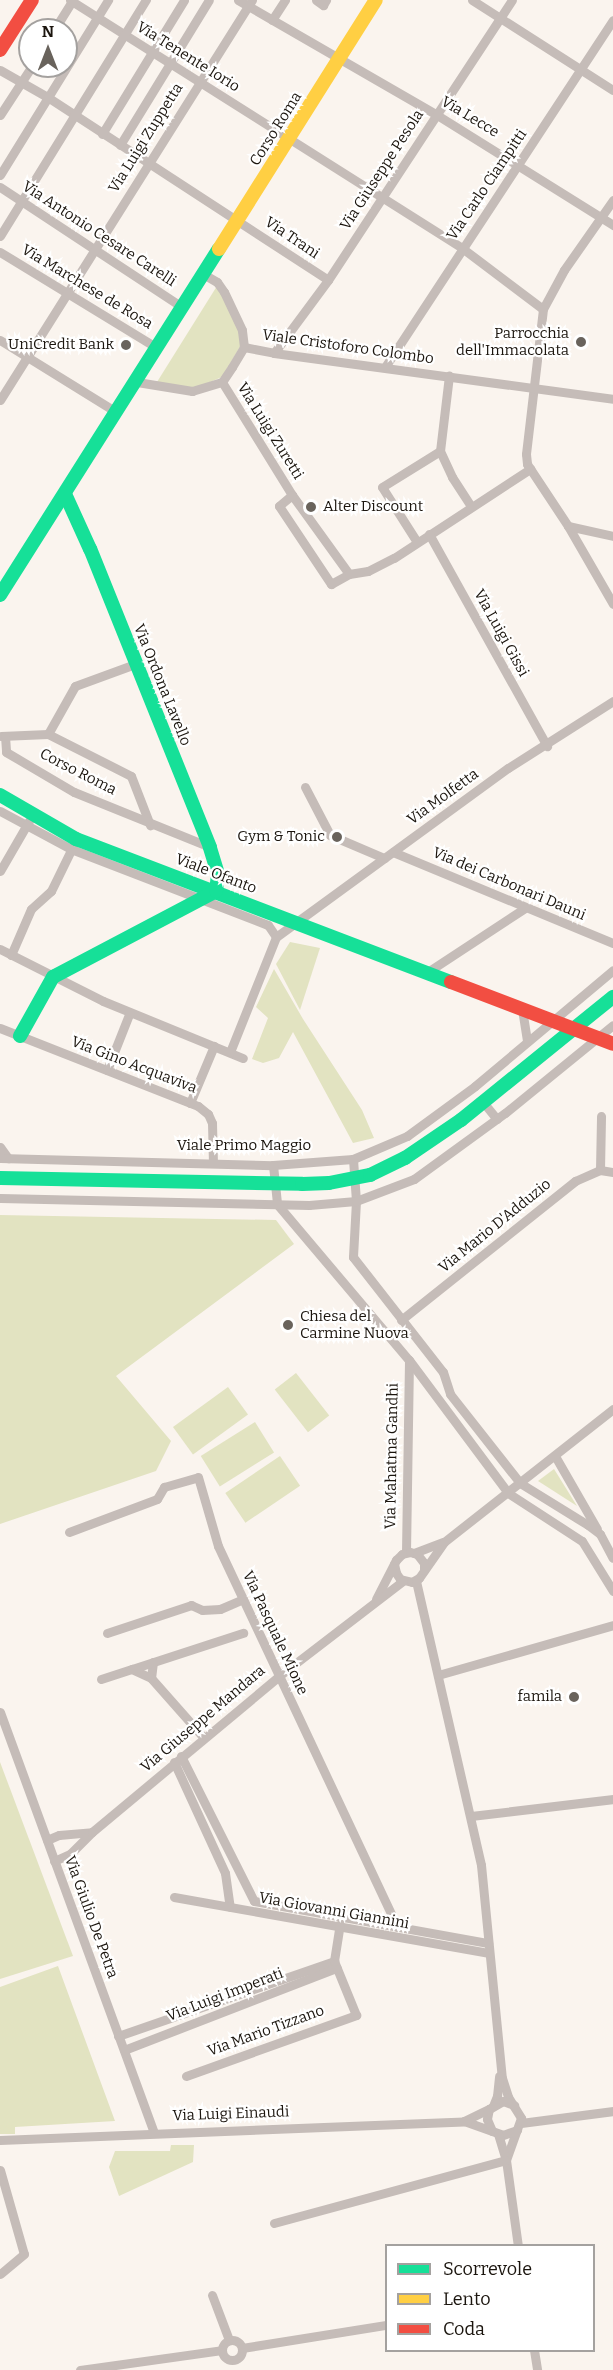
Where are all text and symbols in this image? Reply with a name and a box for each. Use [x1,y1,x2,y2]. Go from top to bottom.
north arrow [18,18,78,78]
street label: Via Tenente Iorio [133,18,243,96]
text: N [42,22,54,41]
street label: Via Luigi Zuppetta [105,80,187,196]
street label: Corso Roma [246,89,306,169]
street label: Via Lecce [438,93,502,141]
street label: Via Giuseppe Pesola [336,107,428,233]
street label: Via Carlo Ciampitti [443,126,531,244]
street label: Via Antonio Cesare Carelli [19,177,179,291]
street label: Via Trani [261,213,323,263]
street label: Via Marchese de Rosa [18,241,156,333]
place label: Parrocchia dell'Immacolata [456,324,569,359]
street label: Viale Cristoforo Colombo [261,326,435,368]
marker: Parrocchia dell'Immacolata [574,335,588,349]
place label: UniCredit Bank [8,336,114,354]
marker: UniCredit Bank [119,338,133,352]
street label: Via Luigi Zuretti [233,379,307,483]
place label: Alter Discount [323,498,423,516]
marker: Alter Discount [304,500,318,514]
street label: Via Luigi Gissi [470,586,532,680]
street label: Via Ordona Lavello [129,622,195,748]
street label: Corso Roma [37,745,119,799]
street label: Via Molfetta [404,765,482,829]
place label: Gym & Tonic [237,828,325,846]
marker: Gym & Tonic [330,830,344,844]
street label: Via dei Carbonari Dauni [430,844,588,924]
street label: Viale Ofanto [173,850,259,898]
street label: Via Gino Acquaviva [69,1033,199,1097]
street label: Viale Primo Maggio [177,1137,311,1155]
street label: Via Mario D'Adduzio [435,1175,555,1277]
place label: Chiesa del Carmine Nuova [300,1307,409,1342]
marker: Chiesa del Carmine Nuova [281,1318,295,1332]
street label: Via Mahatma Gandhi [382,1383,402,1529]
street label: Via Pasquale Mione [238,1568,312,1698]
street label: Via Giuseppe Mandara [137,1662,269,1776]
place label: famila [518,1688,562,1706]
marker: famila [567,1690,581,1704]
street label: Via Giulio De Petra [60,1853,122,1981]
street label: Via Giovanni Giannini [257,1889,411,1933]
street label: Via Luigi Imperati [164,1964,286,2026]
street label: Via Mario Tizzano [205,2002,327,2060]
street label: Via Luigi Einaudi [172,2103,290,2125]
legend [385,2244,595,2352]
text: Scorrevole [443,2258,532,2280]
text: Lento [443,2288,491,2310]
text: Coda [443,2318,485,2340]

